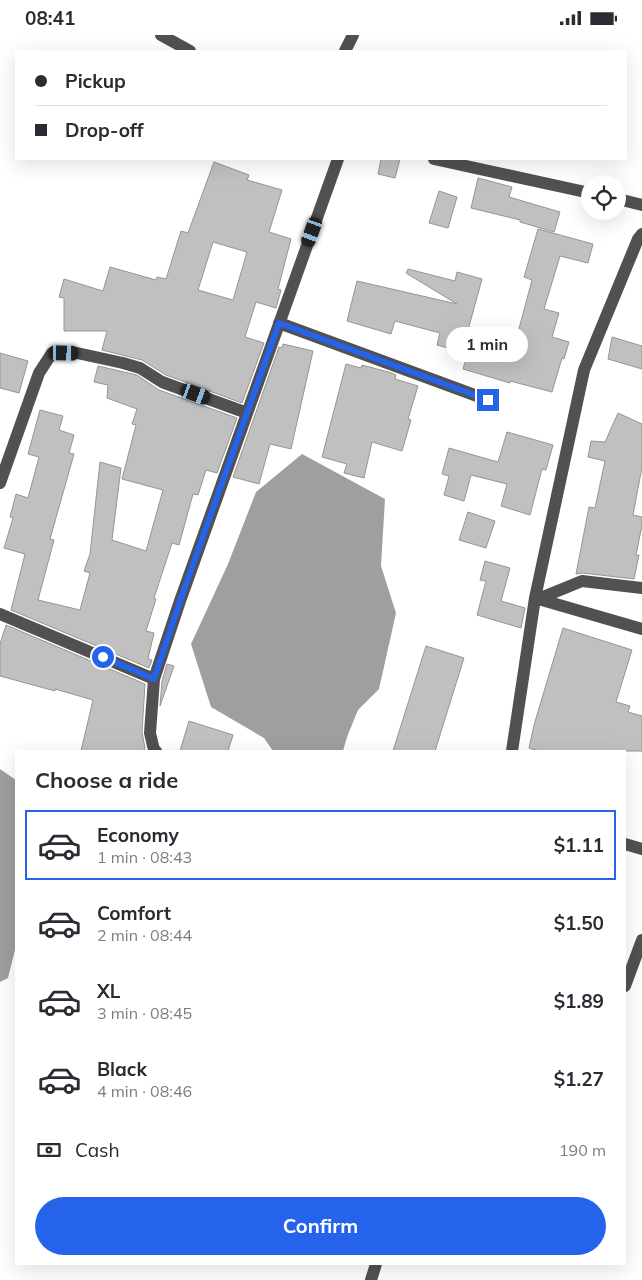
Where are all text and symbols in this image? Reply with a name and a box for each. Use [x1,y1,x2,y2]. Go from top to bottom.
text: 08:41 [25,6,75,30]
text: Pickup [65,69,126,93]
text: Drop-off [65,118,143,142]
map controls [581,175,626,220]
button: locate [581,175,626,220]
car [299,215,324,249]
callout: 1 min [447,327,529,363]
text: 1 min [466,334,508,354]
car [48,345,79,361]
car [179,382,212,406]
route end [477,389,499,411]
route start [92,646,114,668]
text: Choose a ride [35,766,178,794]
icon: car [37,823,82,868]
text: Economy [97,823,179,847]
text: $1.11 [554,833,604,857]
text: 1 min · 08:43 [97,847,192,867]
icon: car [37,901,82,946]
text: Comfort [97,901,171,925]
text: $1.50 [554,911,604,935]
text: 2 min · 08:44 [97,925,192,945]
icon: car [37,979,82,1024]
text: XL [97,979,120,1003]
text: $1.89 [554,989,604,1013]
text: 3 min · 08:45 [97,1003,192,1023]
icon: car [37,1057,82,1102]
text: Black [97,1057,147,1081]
text: $1.27 [554,1067,604,1091]
text: 4 min · 08:46 [97,1081,192,1101]
icon: cash [35,1136,63,1164]
text: Cash [75,1138,120,1162]
text: 190 m [559,1140,606,1160]
button: Confirm [35,1197,606,1255]

